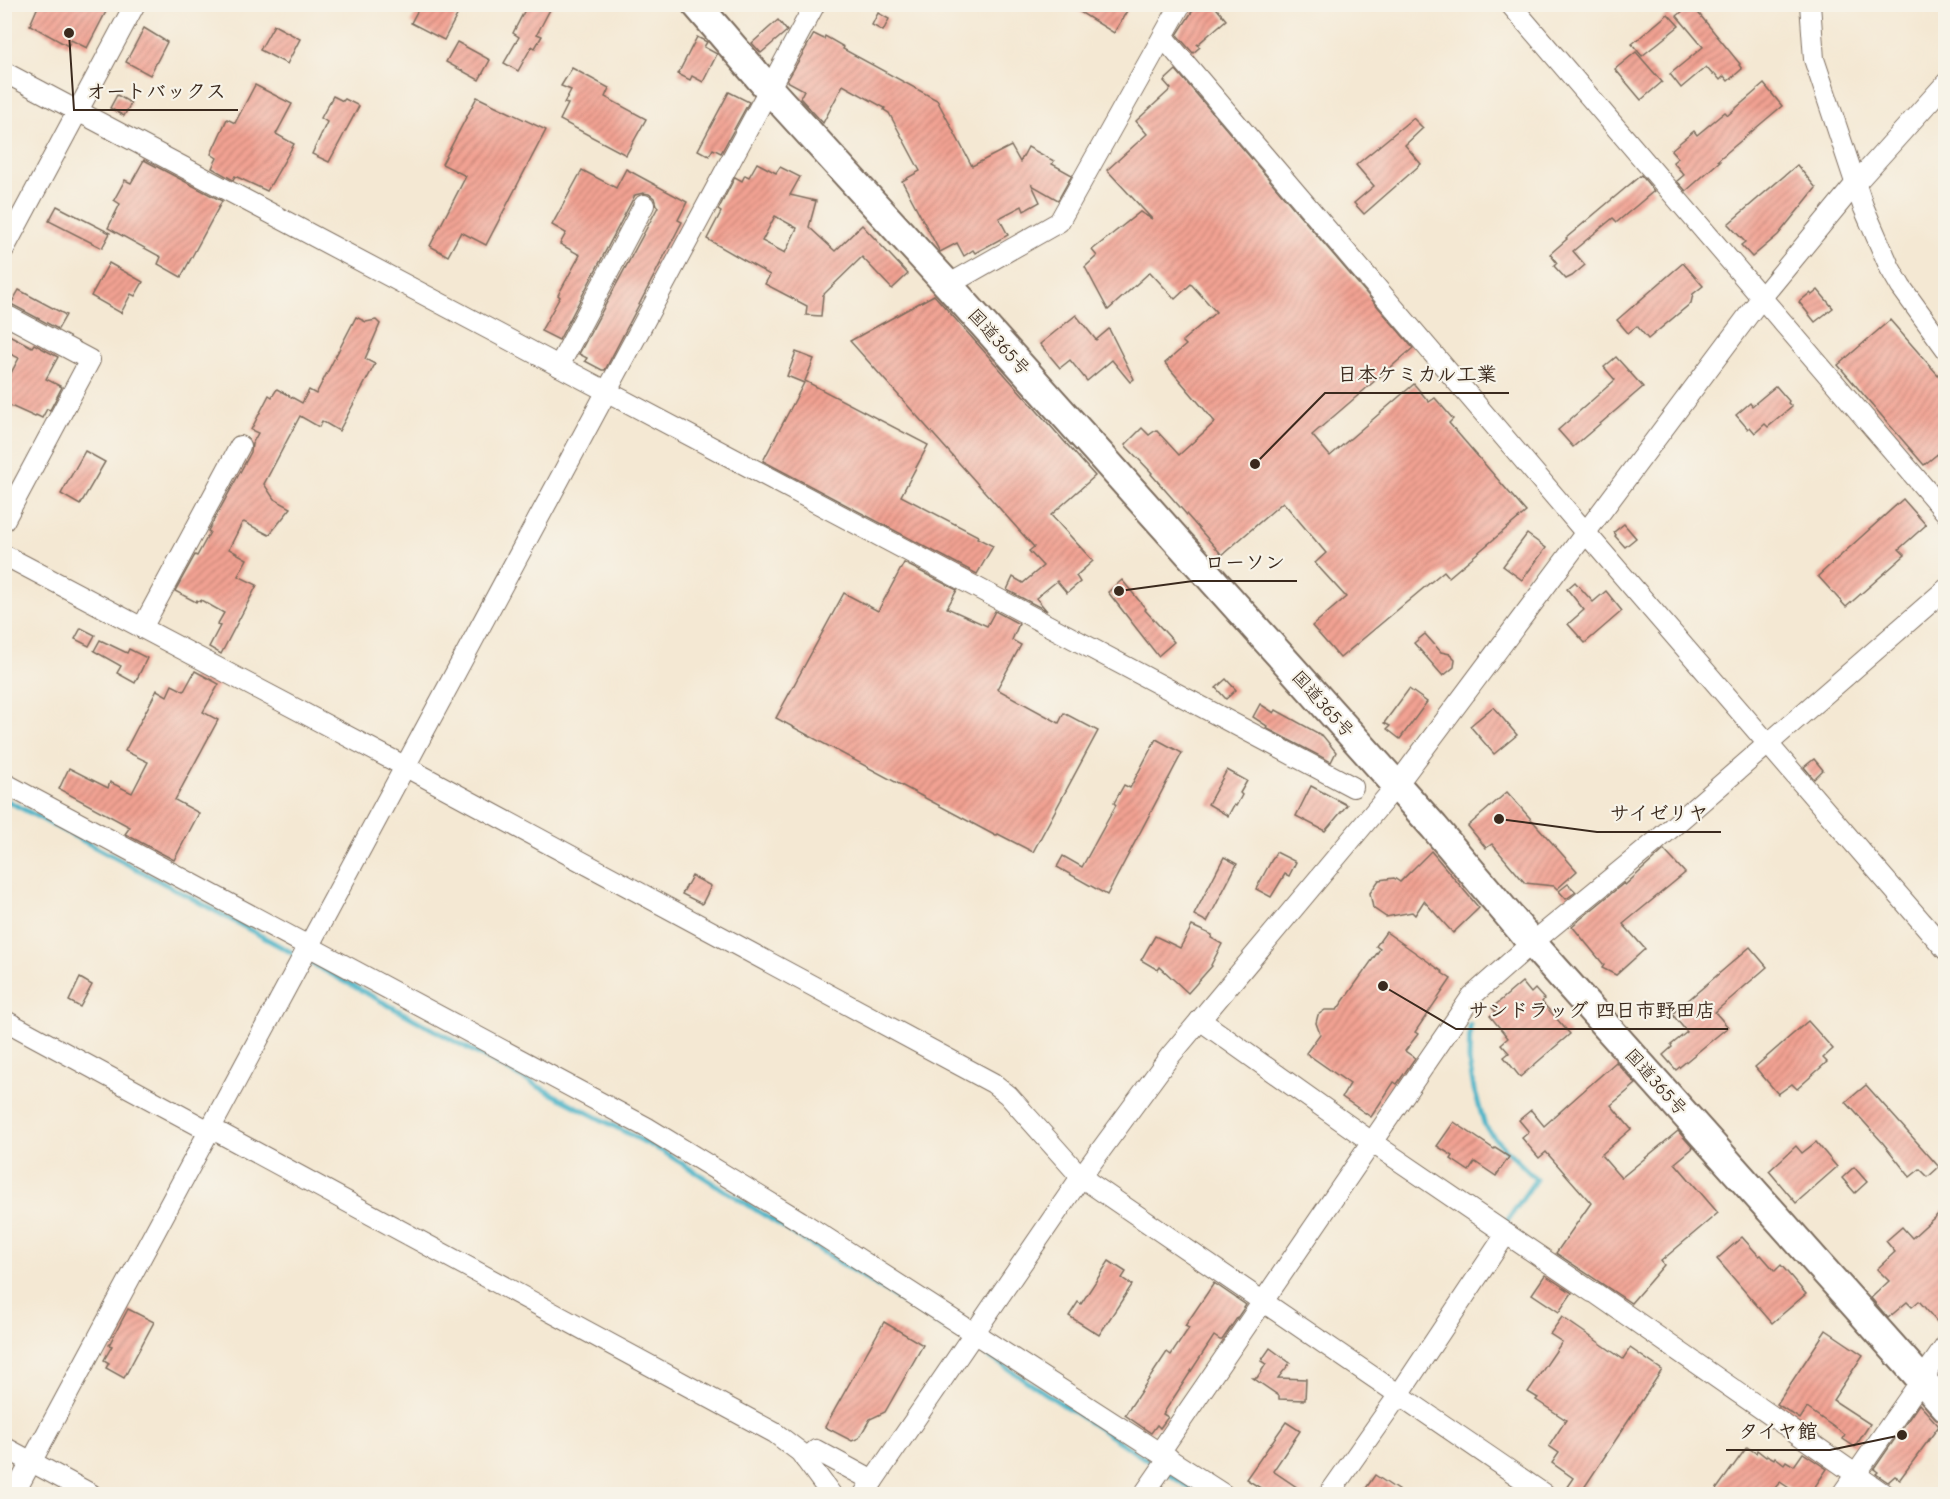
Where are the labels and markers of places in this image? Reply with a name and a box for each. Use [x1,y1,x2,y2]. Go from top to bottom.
callout: オートバックス [74,72,238,110]
callout: 日本ケミカル工業 [1325,355,1509,393]
callout: ローソン [1193,543,1297,581]
callout: サイゼリヤ [1597,794,1721,832]
callout: サンドラッグ 四日市野田店 [1456,991,1728,1029]
callout: タイヤ館 [1726,1412,1830,1450]

